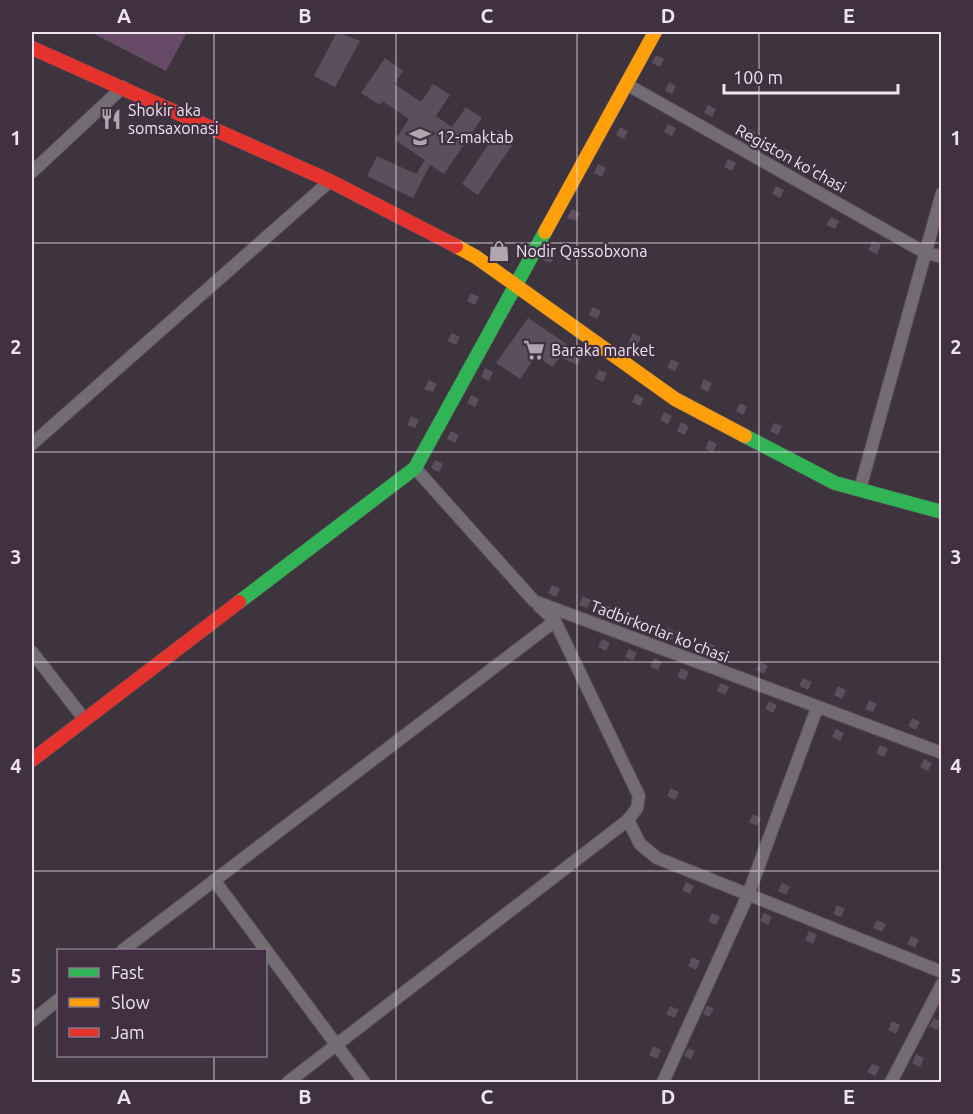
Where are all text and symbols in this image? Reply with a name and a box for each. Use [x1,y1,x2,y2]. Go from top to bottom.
text: A [117,4,131,27]
text: B [298,4,312,27]
text: C [481,4,494,27]
text: D [661,4,675,27]
text: E [843,4,855,27]
scale bar [724,57,898,95]
text: 100 m [733,67,783,87]
place label: Shokir aka somsaxonasi [128,101,219,137]
restaurant icon: Shokir aka somsaxonasi [99,107,123,131]
street label: Registon ko'chasi [733,120,849,196]
school or university icon: 12-maktab [408,125,432,149]
text: 1 [10,126,22,149]
text: 1 [950,126,962,149]
place label: 12-maktab [437,128,514,146]
shop icon: Nodir Qassobxona [487,239,511,263]
place label: Nodir Qassobxona [516,242,647,260]
text: 2 [10,335,22,358]
text: 2 [950,335,962,358]
supermarket icon: Baraka market [522,338,546,362]
place label: Baraka market [551,341,655,359]
text: 3 [10,545,22,568]
text: 3 [950,545,962,568]
street label: Tadbirkorlar ko'chasi [588,596,732,666]
text: 4 [10,754,22,777]
text: 4 [950,754,962,777]
legend [57,949,267,1057]
text: Fast [111,962,144,982]
text: 5 [10,964,22,987]
text: 5 [950,964,962,987]
text: Slow [111,992,150,1012]
text: Jam [111,1022,145,1042]
text: A [117,1085,131,1108]
text: B [298,1085,312,1108]
text: C [481,1085,494,1108]
text: D [661,1085,675,1108]
text: E [843,1085,855,1108]

